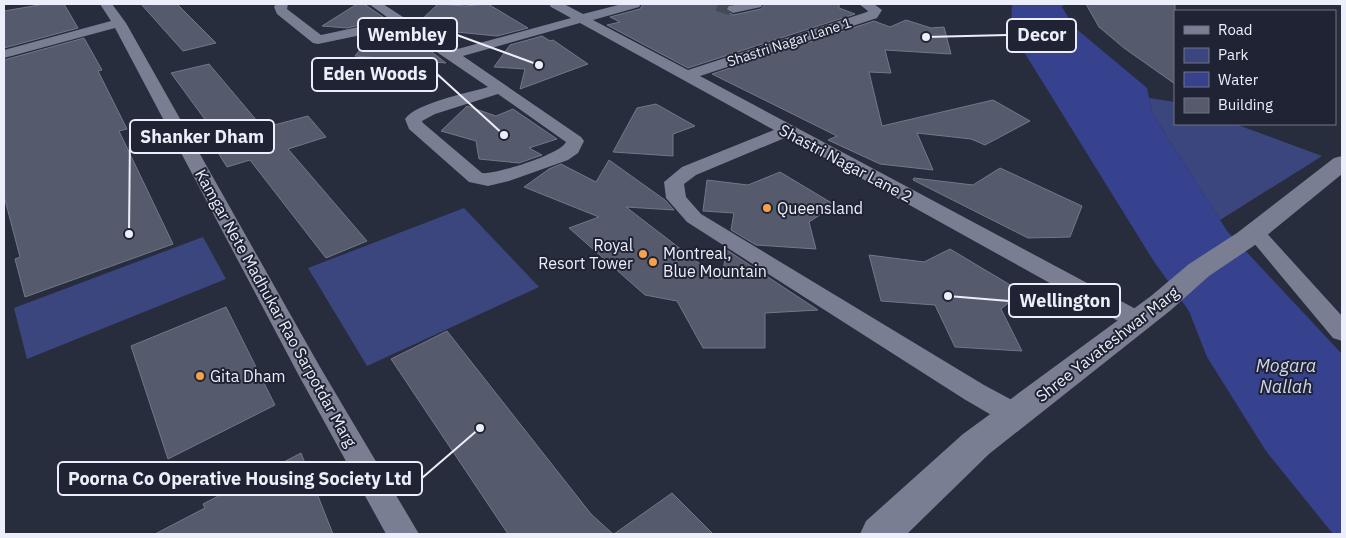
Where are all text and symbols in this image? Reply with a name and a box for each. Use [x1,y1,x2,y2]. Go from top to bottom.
legend [1174,10,1336,125]
street label: Shastri Nagar Lane 1 [725,13,853,71]
callout: Wembley [358,18,457,51]
callout: Decor [1007,19,1076,52]
text: Road [1218,20,1253,39]
text: Wembley [367,23,447,46]
text: Decor [1017,23,1067,46]
text: Park [1218,45,1248,64]
callout: Eden Woods [312,58,437,91]
text: Eden Woods [323,62,427,85]
text: Water [1218,70,1259,89]
text: Building [1218,95,1273,114]
street label: Shastri Nagar Lane 2 [776,119,916,207]
callout: Shanker Dham [130,120,274,153]
text: Shanker Dham [140,125,264,148]
street label: Kamgar Nete Madhukar Rao Sarpotdar Marg [191,166,361,451]
place label: Queensland [777,198,863,218]
marker: Queensland [761,202,773,214]
place label: Royal Resort Tower [538,235,633,273]
place label: Montreal, Blue Mountain [663,243,767,281]
marker: Royal Resort Tower [637,248,649,260]
marker: Montreal, Blue Mountain [647,256,659,268]
street label: Shree Yavateshwar Marg [1032,282,1183,406]
callout: Wellington [1009,284,1120,317]
text: Wellington [1019,289,1111,312]
water label: Mogara Nallah [1256,354,1316,398]
place label: Gita Dham [210,366,285,386]
marker: Gita Dham [194,370,206,382]
callout: Poorna Co Operative Housing Society Ltd [58,462,422,495]
text: Poorna Co Operative Housing Society Ltd [68,467,412,490]

